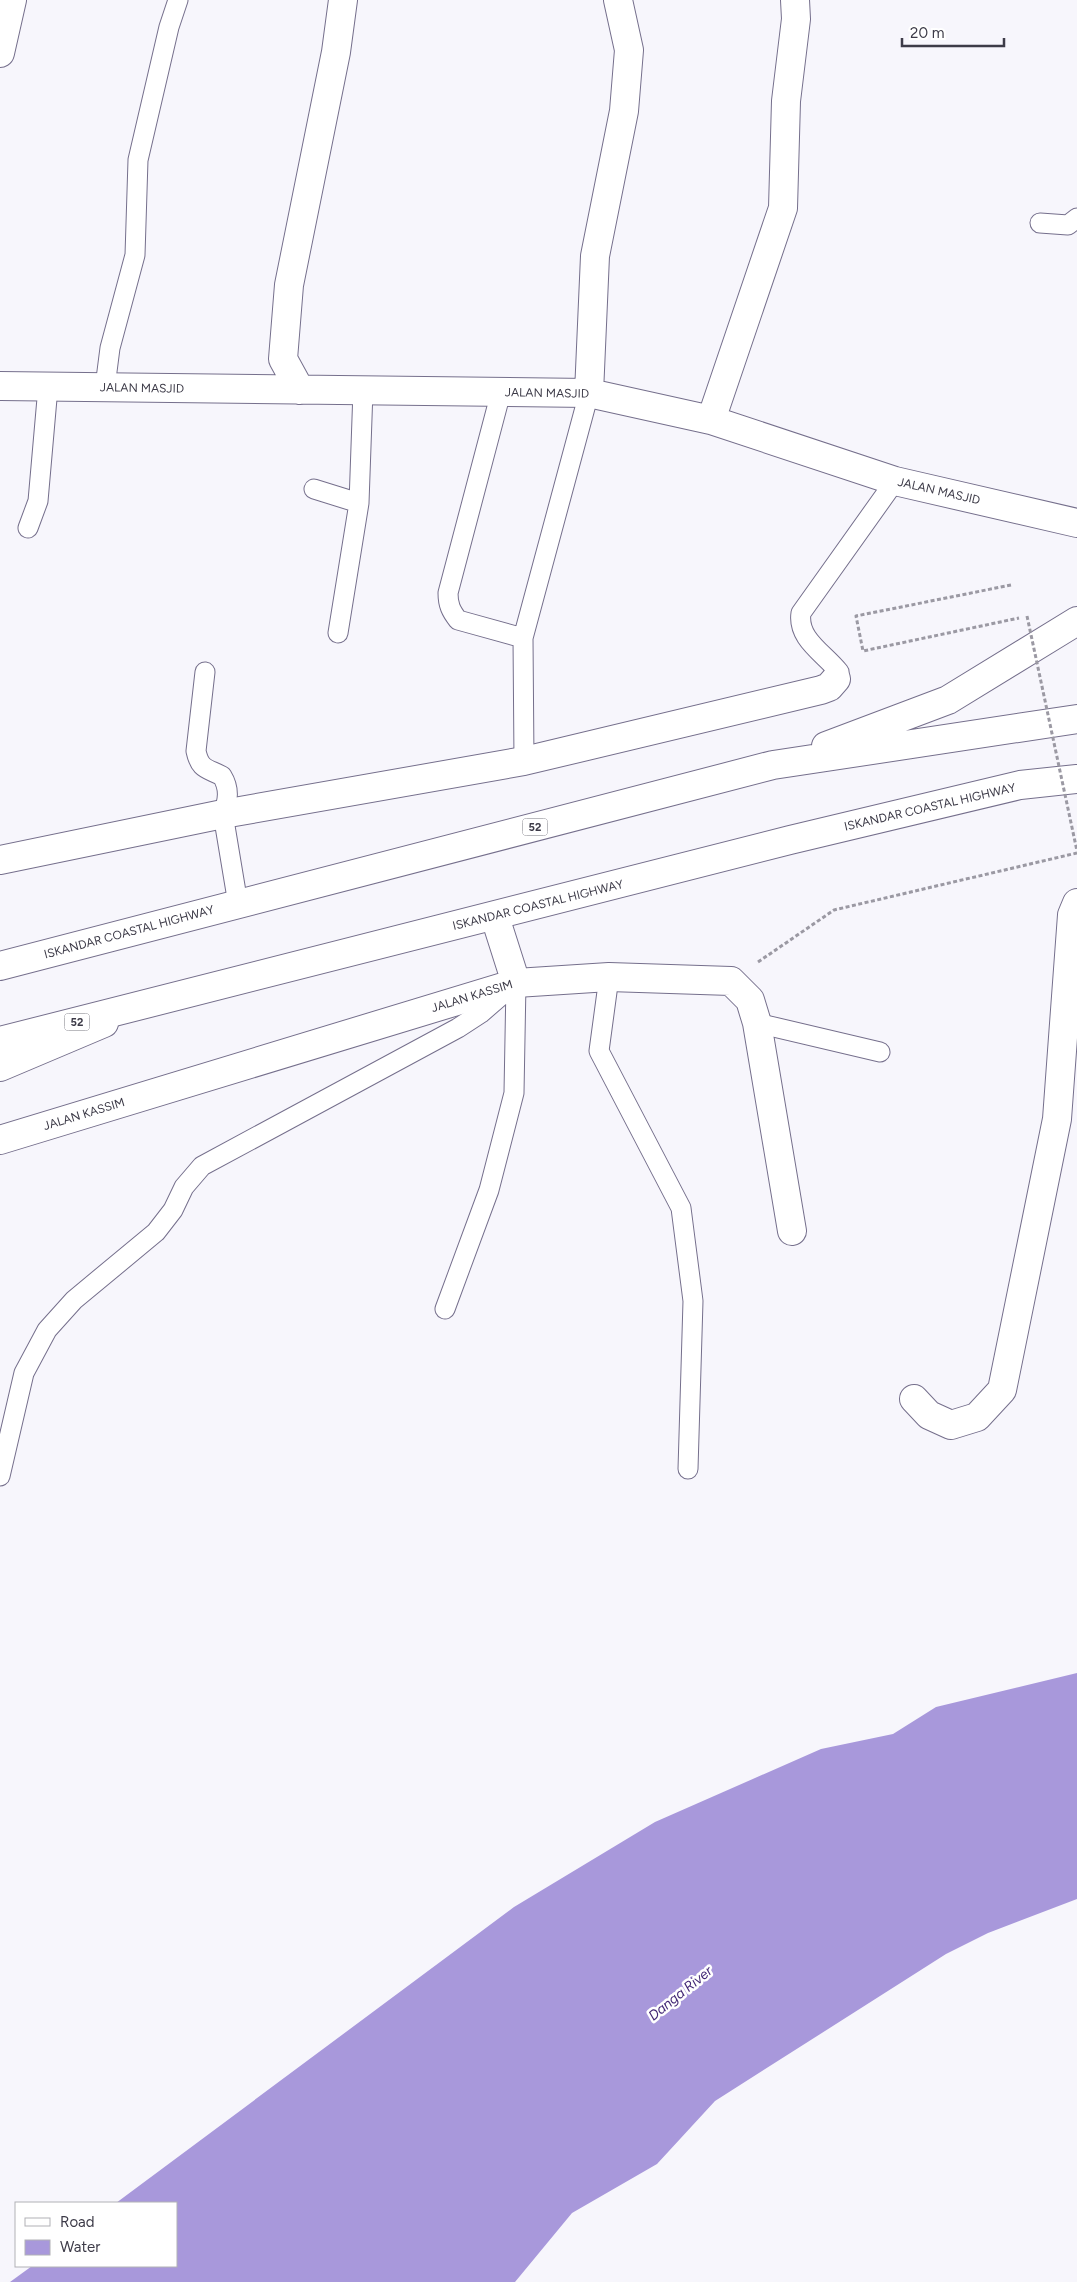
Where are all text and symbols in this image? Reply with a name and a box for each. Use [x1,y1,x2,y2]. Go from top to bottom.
scale bar [902,15,1004,47]
text: 20 m [910,24,944,42]
street label: JALAN MASJID [100,380,184,396]
street label: JALAN MASJID [505,385,589,401]
street label: JALAN MASJID [896,475,982,507]
street label: ISKANDAR COASTAL HIGHWAY [843,780,1018,834]
road number: 52 [522,819,548,836]
street label: ISKANDAR COASTAL HIGHWAY [451,877,626,933]
street label: ISKANDAR COASTAL HIGHWAY [42,902,216,961]
street label: JALAN KASSIM [430,977,514,1015]
road number: 52 [64,1014,90,1030]
street label: JALAN KASSIM [42,1095,126,1133]
water label: Danga River [645,1962,717,2024]
legend [15,2202,178,2267]
text: Road [60,2213,95,2231]
text: Water [60,2238,100,2256]

